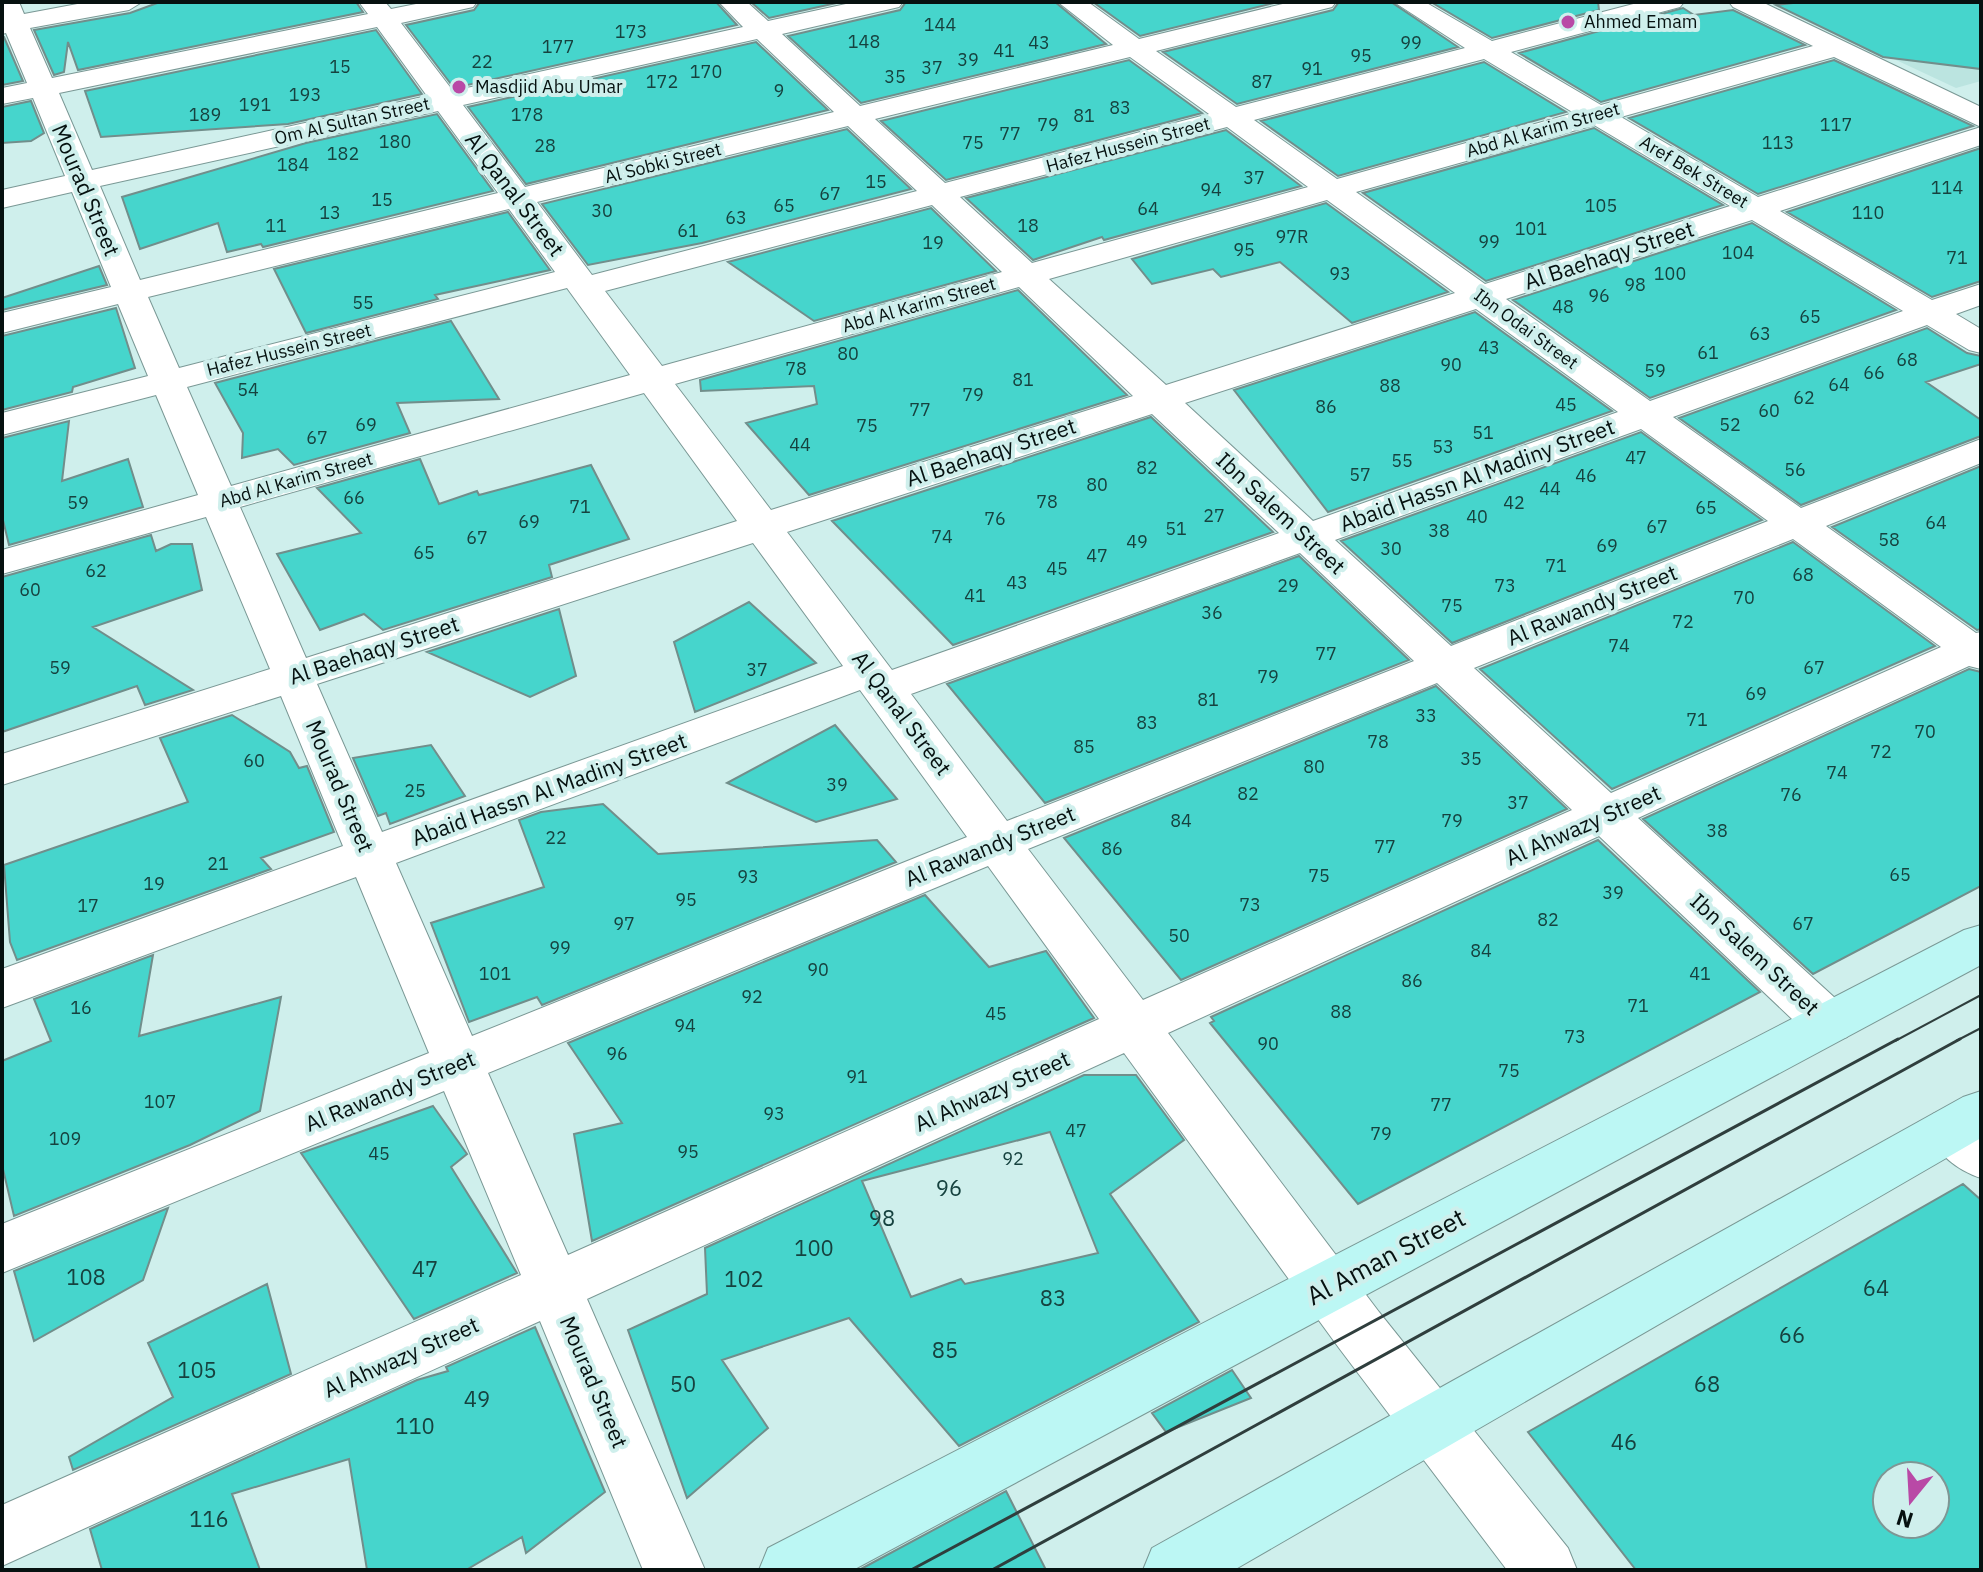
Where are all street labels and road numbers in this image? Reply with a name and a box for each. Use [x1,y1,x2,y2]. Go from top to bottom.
street label: Om Al Sultan Street [272,91,432,150]
street label: Abd Al Karim Street [1463,97,1622,162]
street label: Hafez Hussein Street [1043,112,1213,178]
street label: Mourad Street [46,119,127,260]
street label: Al Qanal Street [459,126,572,262]
street label: Aref Bek Street [1636,130,1753,213]
street label: Al Sobki Street [602,137,724,188]
street label: Al Baehaqy Street [1520,213,1697,296]
street label: Abd Al Karim Street [839,272,998,337]
street label: Ibn Odai Street [1470,283,1583,374]
street label: Hafez Hussein Street [204,318,374,381]
street label: Al Baehaqy Street [902,410,1079,493]
street label: Abaid Hassn Al Madiny Street [1335,411,1618,538]
street label: Ibn Salem Street [1211,445,1352,580]
street label: Abd Al Karim Street [216,447,375,512]
street label: Al Rawandy Street [1502,557,1681,652]
street label: Al Baehaqy Street [285,608,462,691]
street label: Al Qanal Street [846,645,959,781]
street label: Mourad Street [300,715,381,856]
street label: Abaid Hassn Al Madiny Street [407,725,690,852]
street label: Al Ahwazy Street [1501,777,1665,872]
street label: Al Rawandy Street [900,798,1079,893]
street label: Ibn Salem Street [1685,886,1826,1021]
street label: Al Rawandy Street [300,1043,479,1138]
street label: Al Ahwazy Street [910,1043,1074,1138]
street label: Al Aman Street [1300,1200,1471,1312]
street label: Al Ahwazy Street [319,1309,483,1404]
street label: Mourad Street [554,1311,635,1452]

